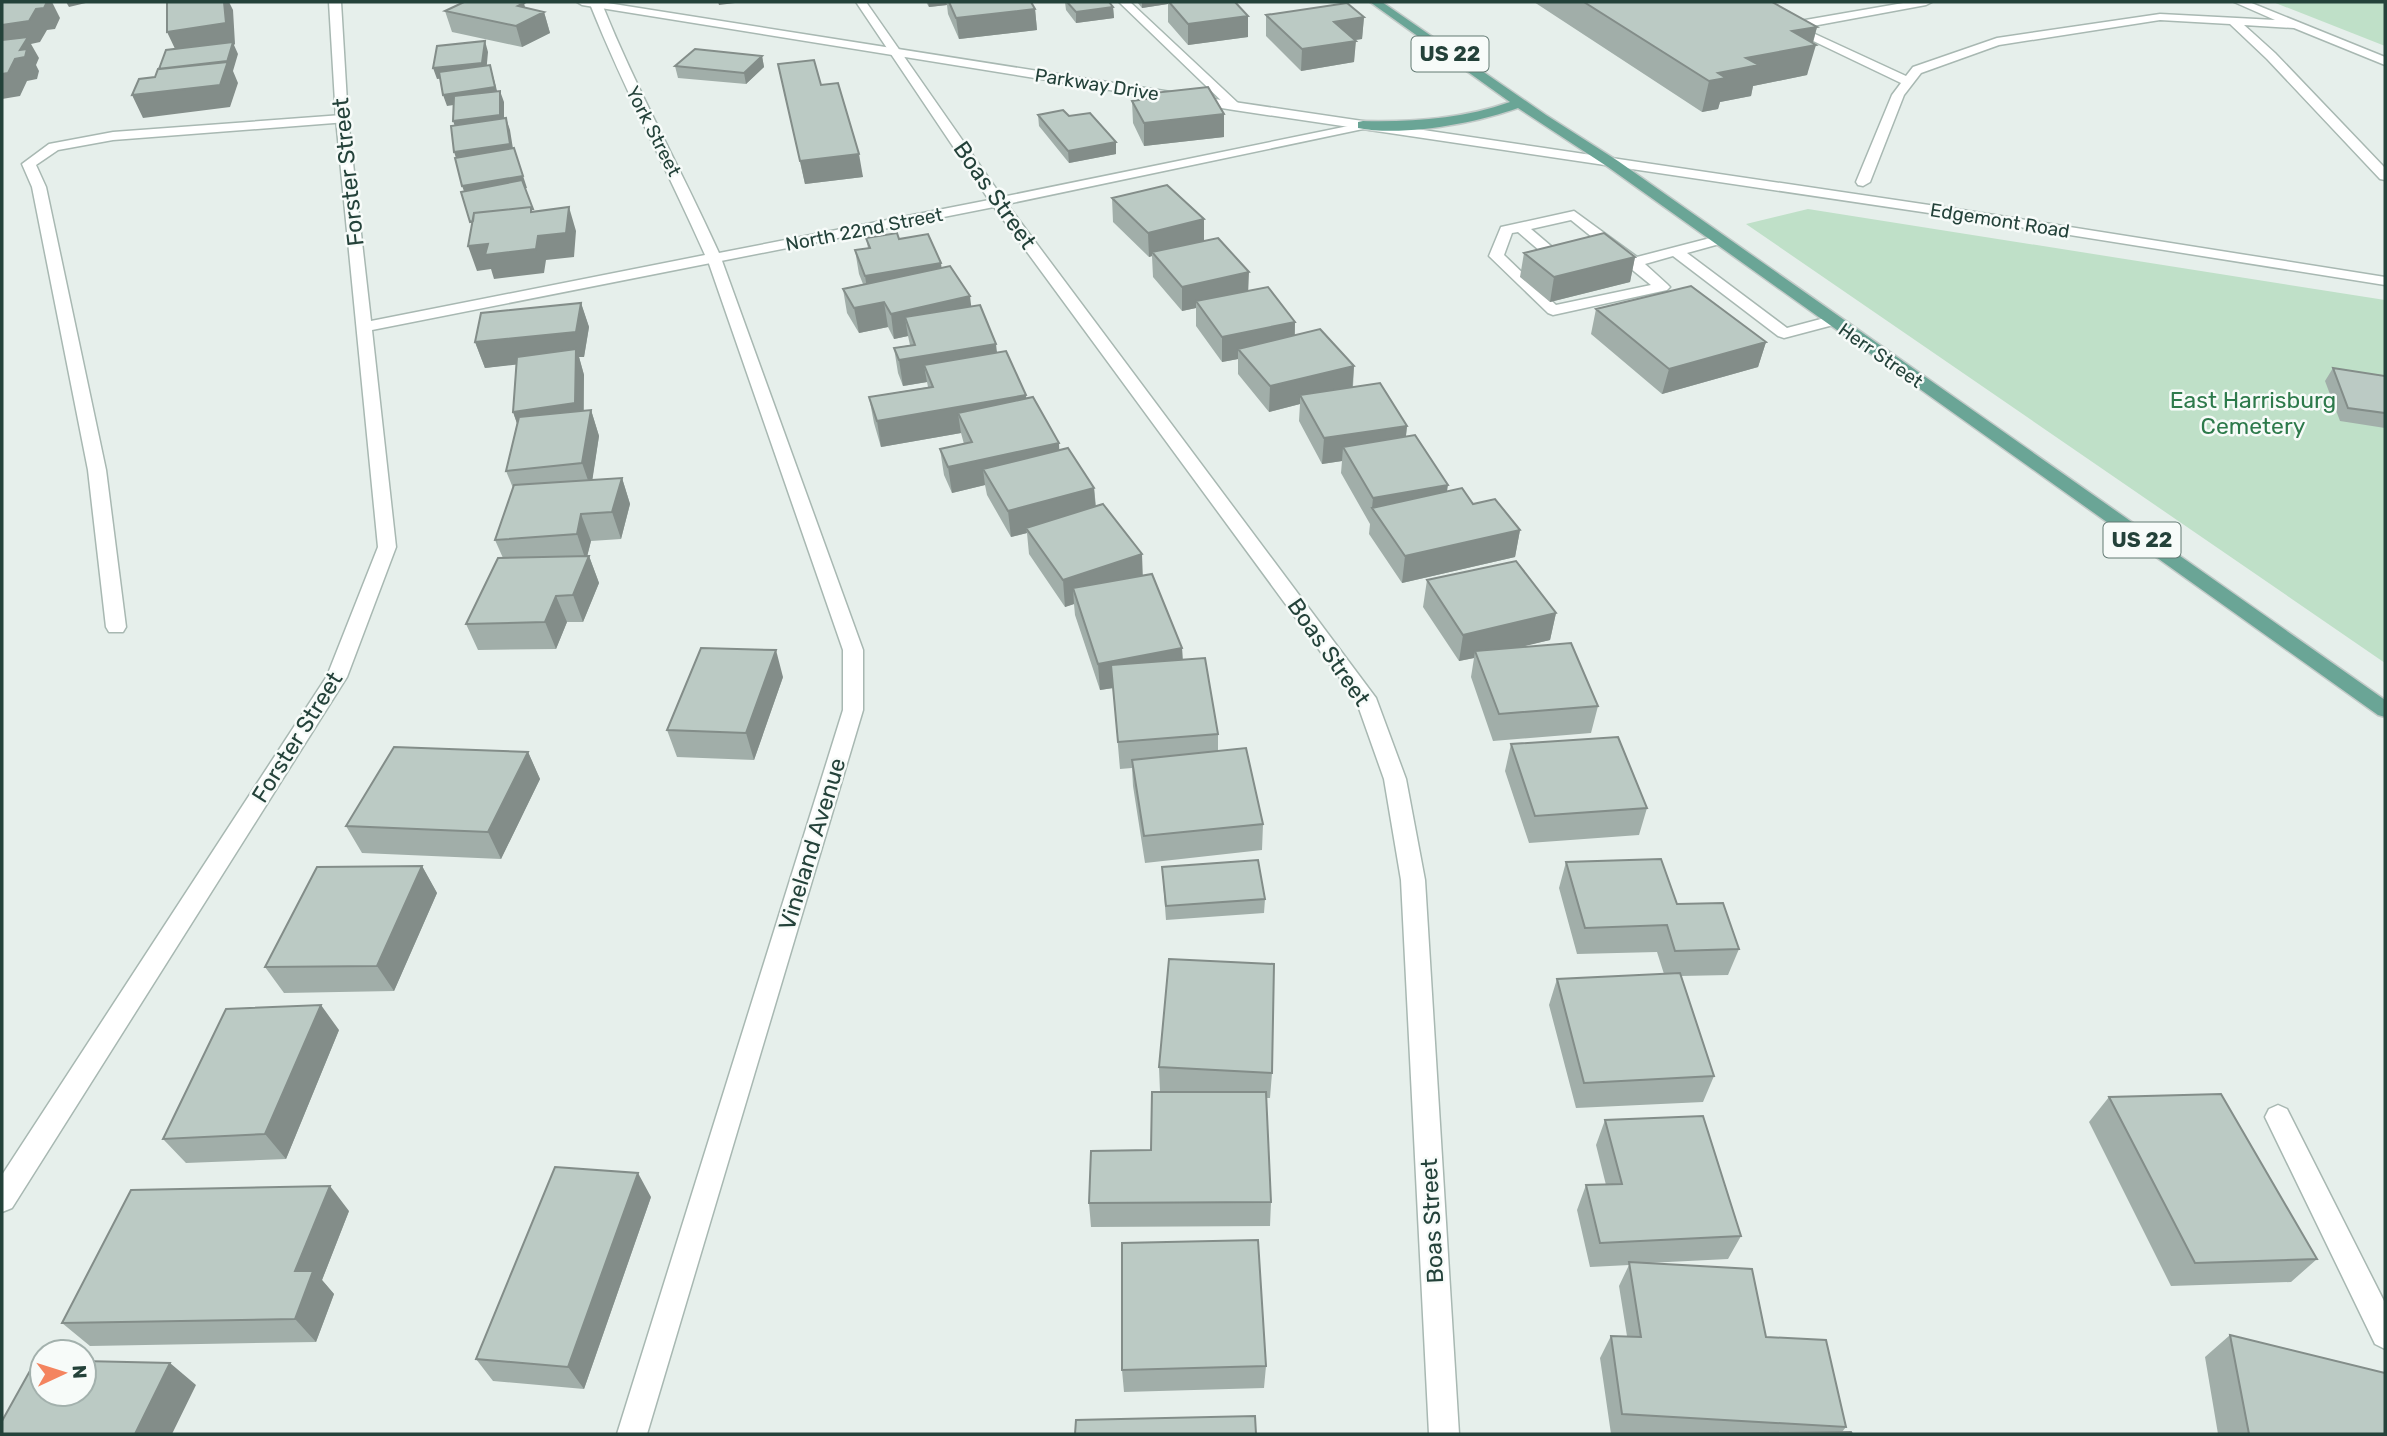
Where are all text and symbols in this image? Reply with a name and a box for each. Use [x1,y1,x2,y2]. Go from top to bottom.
road number: US 22 [1412,36,1488,72]
street label: Parkway Drive [1033,63,1161,106]
street label: York Street [621,82,686,181]
street label: Forster Street [326,96,370,248]
street label: Boas Street [948,136,1042,254]
street label: Edgemont Road [1928,198,2071,243]
street label: North 22nd Street [784,203,945,256]
street label: Herr Street [1834,318,1928,393]
park label: East Harrisburg Cemetery [2170,386,2336,440]
road number: US 22 [2104,522,2180,558]
street label: Boas Street [1282,593,1376,711]
street label: Forster Street [246,666,348,808]
street label: Vineland Avenue [772,754,852,934]
street label: Boas Street [1415,1158,1449,1284]
north arrow [28,1338,98,1408]
text: N [68,1364,91,1379]

